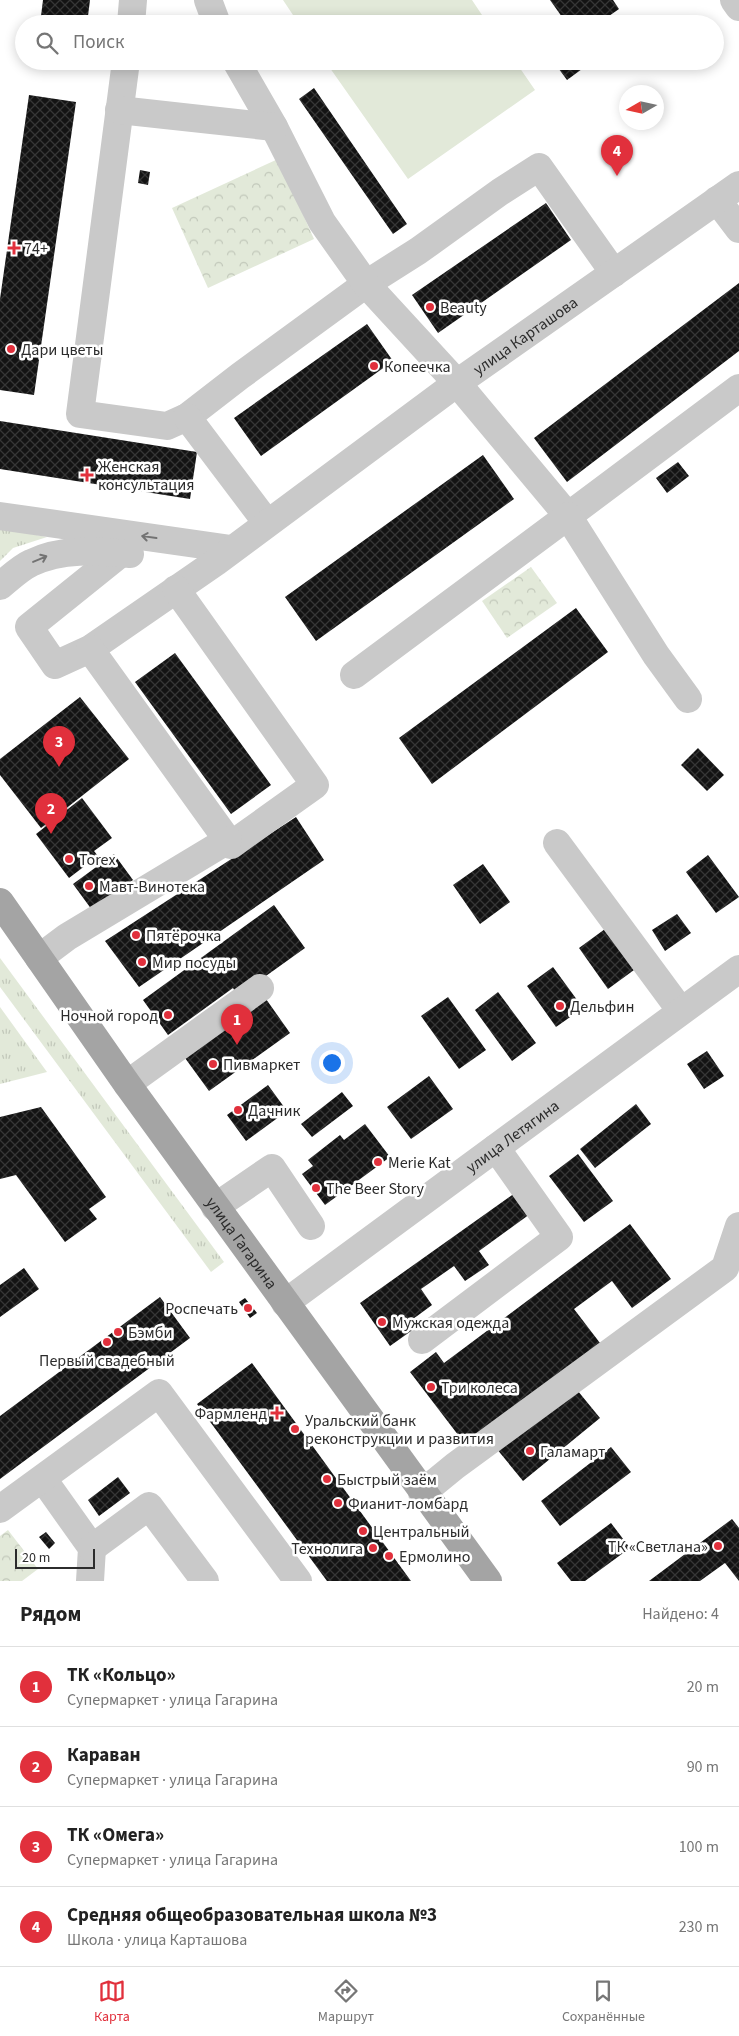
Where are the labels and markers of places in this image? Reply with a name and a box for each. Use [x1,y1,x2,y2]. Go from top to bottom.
pin: 4 [601,135,633,176]
place label: 74+ [24,238,48,260]
marker: 74+ [8,242,20,254]
place label: Beauty [440,297,487,319]
marker: Beauty [424,301,436,313]
place label: Дари цветы [21,339,104,361]
marker: Дари цветы [5,343,17,355]
place label: Копеечка [384,356,451,378]
marker: Копеечка [368,360,380,372]
place label: Женская консультация [98,456,195,496]
marker: Женская консультация [80,468,94,482]
pin: 3 [43,726,75,767]
pin: 2 [35,793,67,834]
place label: Torex [79,849,116,871]
marker: Torex [63,853,75,865]
place label: Мавт-Винотека [99,876,205,898]
marker: Мавт-Винотека [83,880,95,892]
place label: Пятёрочка [146,925,221,947]
marker: Пятёрочка [130,929,142,941]
place label: Мир посуды [152,952,236,974]
marker: Мир посуды [136,956,148,968]
place label: Дельфин [570,996,634,1018]
marker: Дельфин [554,1000,566,1012]
pin: 1 [221,1004,253,1045]
place label: Ночной город [60,1005,158,1027]
marker: Ночной город [162,1009,174,1021]
place label: Пивмаркет [223,1054,300,1076]
marker: Пивмаркет [207,1058,219,1070]
place label: Дачник [248,1100,301,1122]
marker: Дачник [232,1104,244,1116]
place label: Merie Kat [388,1152,451,1174]
marker: Merie Kat [372,1156,384,1168]
place label: The Beer Story [326,1178,424,1200]
marker: The Beer Story [310,1182,322,1194]
place label: Роспечать [165,1298,238,1320]
marker: Роспечать [242,1302,254,1314]
place label: Мужская одежда [392,1312,509,1334]
marker: Мужская одежда [376,1316,388,1328]
place label: Бэмби [128,1322,172,1344]
marker: Бэмби [112,1326,124,1338]
marker: Первый свадебный [101,1336,113,1348]
place label: Первый свадебный [39,1350,175,1372]
place label: Три колеса [441,1377,518,1399]
marker: Три колеса [425,1381,437,1393]
place label: Фармленд [195,1403,267,1425]
marker: Фармленд [271,1407,283,1419]
place label: Уральский банк реконструкции и развития [305,1410,494,1450]
marker: Уральский банк реконструкции и развития [289,1423,301,1435]
place label: Галамарт [540,1441,605,1463]
marker: Галамарт [524,1445,536,1457]
place label: Быстрый заём [337,1469,437,1491]
marker: Быстрый заём [321,1473,333,1485]
place label: Фианит-ломбард [348,1493,468,1515]
marker: Фианит-ломбард [332,1497,344,1509]
place label: Центральный [373,1521,470,1543]
marker: Центральный [357,1525,369,1537]
place label: ТК «Светлана» [608,1536,708,1558]
place label: Технолига [291,1538,363,1560]
marker: ТК «Светлана» [712,1540,724,1552]
marker: Технолига [367,1542,379,1554]
place label: Ермолино [399,1546,470,1568]
marker: Ермолино [383,1550,395,1562]

